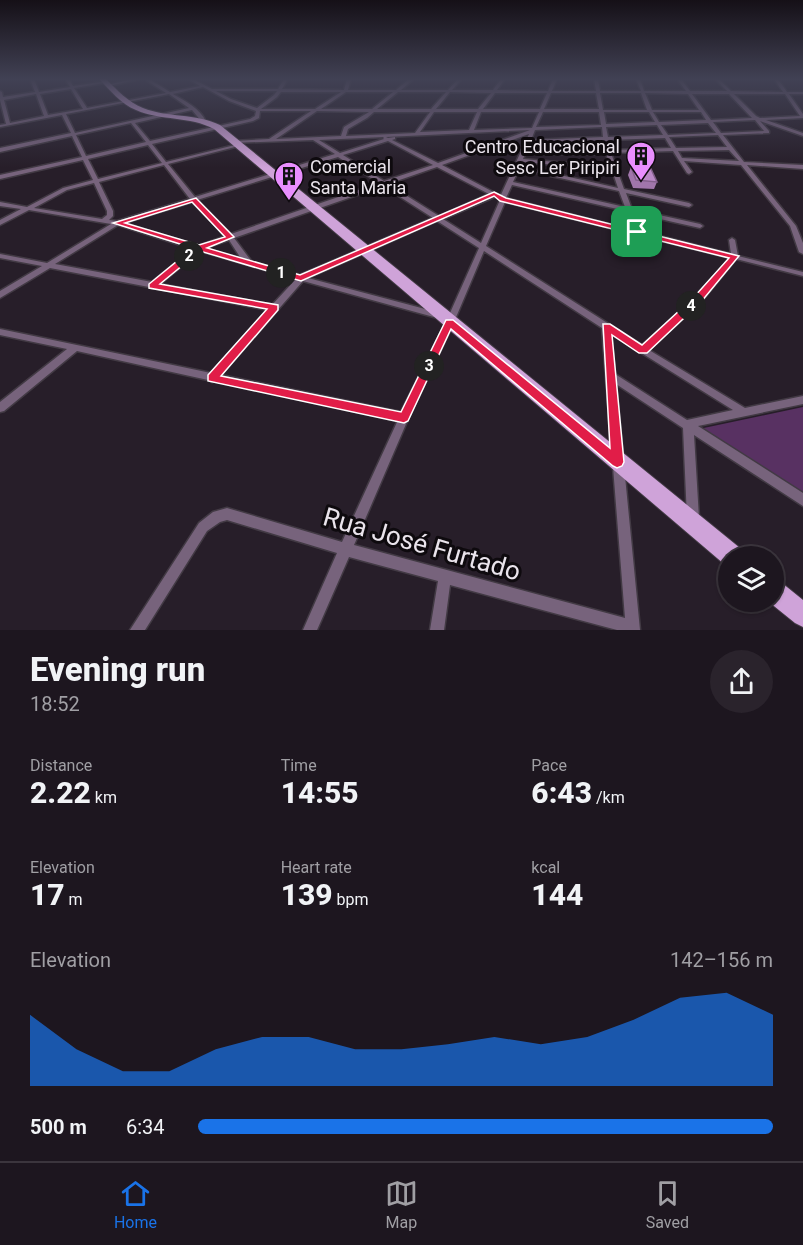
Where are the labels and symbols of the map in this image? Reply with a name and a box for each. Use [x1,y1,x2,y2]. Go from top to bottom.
place label: Centro Educacional Sesc Ler Piripiri [465,136,620,178]
building icon: Centro Educacional Sesc Ler Piripiri [625,140,657,182]
place label: Comercial Santa Maria [310,156,406,198]
building icon: Comercial Santa Maria [273,160,305,202]
pin [611,206,662,257]
pin: 2 [174,241,204,271]
pin: 1 [266,258,296,288]
pin: 4 [676,291,706,321]
pin: 3 [414,351,444,381]
street label: Rua José Furtado [320,501,524,587]

